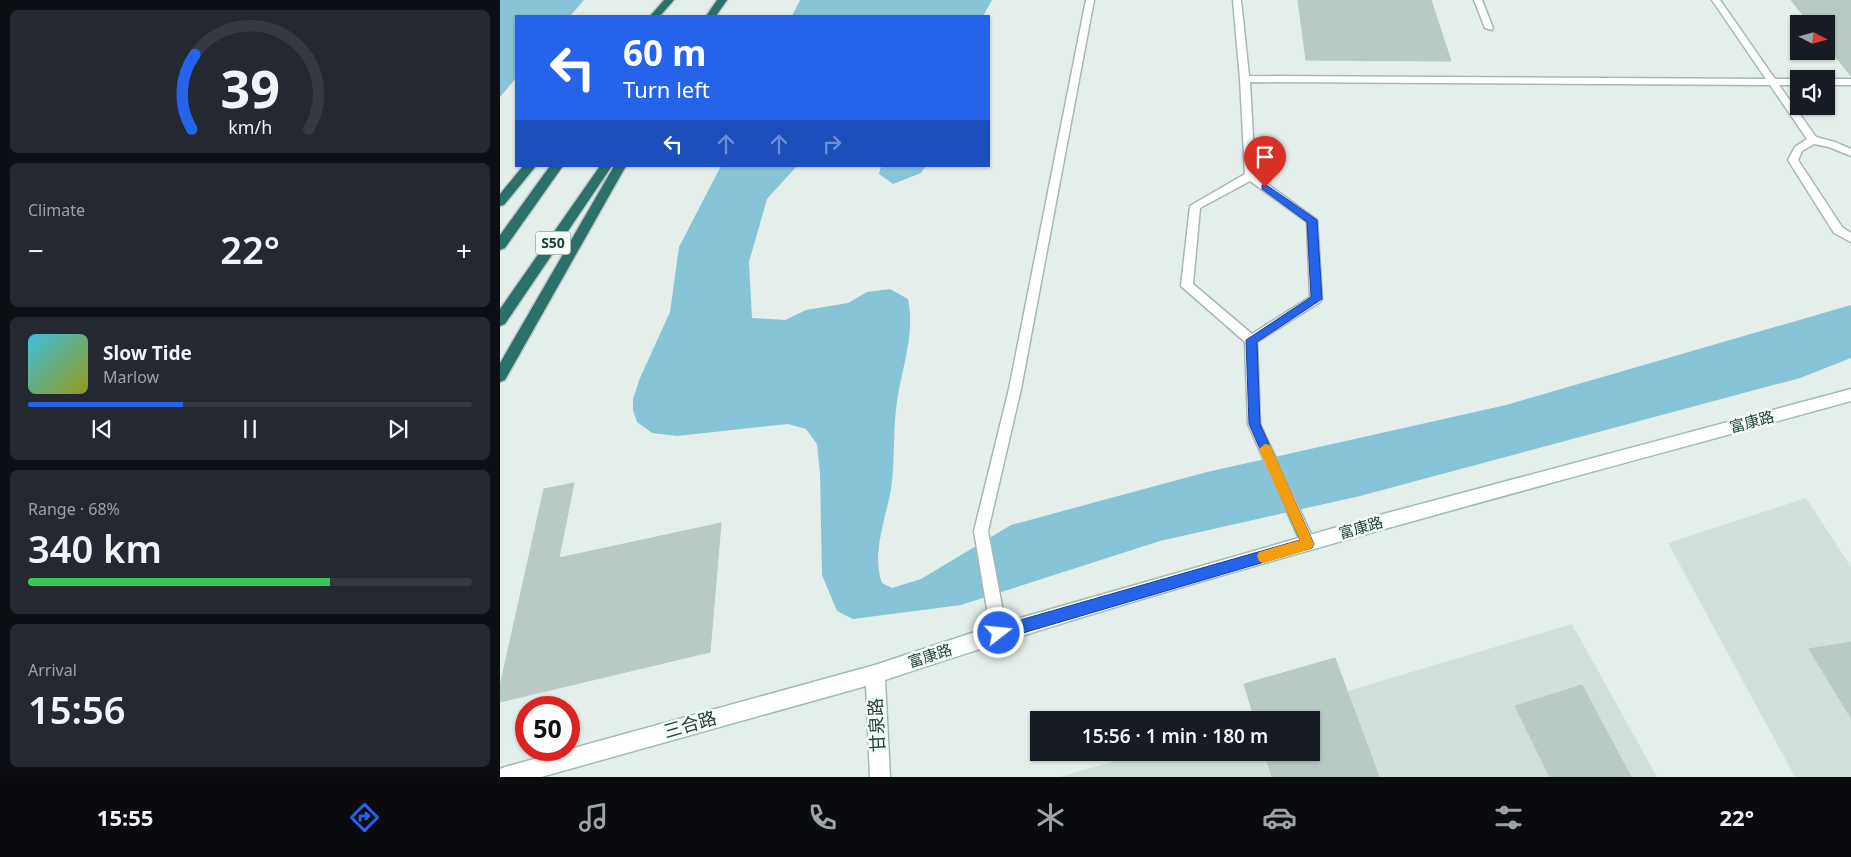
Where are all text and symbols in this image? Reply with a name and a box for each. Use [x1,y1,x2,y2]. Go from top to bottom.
north arrow [1790,15,1835,60]
map controls [1790,15,1835,115]
text: 60 m [623,29,706,76]
icon: left [540,35,605,100]
text: 39 [220,52,280,123]
button: sound [1790,70,1835,115]
text: Turn left [623,74,710,104]
text: km/h [228,115,272,139]
icon: left [659,130,687,158]
icon: ahead [712,130,740,158]
icon: ahead [765,130,793,158]
icon: right [818,130,846,158]
pin [1244,136,1286,187]
icon: arrive [1251,143,1279,171]
text: Climate [28,199,85,221]
text: 22° [220,223,280,275]
text: − [28,231,44,269]
text: + [456,231,472,269]
road number: S50 [536,232,570,254]
text: Slow Tide [103,340,192,366]
text: Marlow [103,366,159,388]
street label: 富康路 [1727,406,1776,437]
icon: previous [88,415,116,443]
icon: pause [236,415,264,443]
icon: next [384,415,412,443]
text: Range · 68% [28,498,120,520]
street label: 富康路 [1336,511,1385,543]
text: 340 km [28,522,162,574]
position arrow [972,606,1024,658]
street label: 富康路 [905,639,954,672]
text: Arrival [28,659,77,681]
text: 15:56 [28,683,125,735]
speed limit sign: 50 [515,696,580,761]
street label: 甘泉路 [863,697,889,753]
street label: 三合路 [660,705,719,743]
text: 15:56 · 1 min · 180 m [1082,723,1268,749]
icon: directions [347,800,382,835]
icon: music [576,800,611,835]
icon: phone [805,800,840,835]
icon: climate [1033,800,1068,835]
icon: car [1262,800,1297,835]
icon: filters [1491,800,1526,835]
text: 15:55 [97,802,153,832]
text: 22° [1720,802,1754,832]

